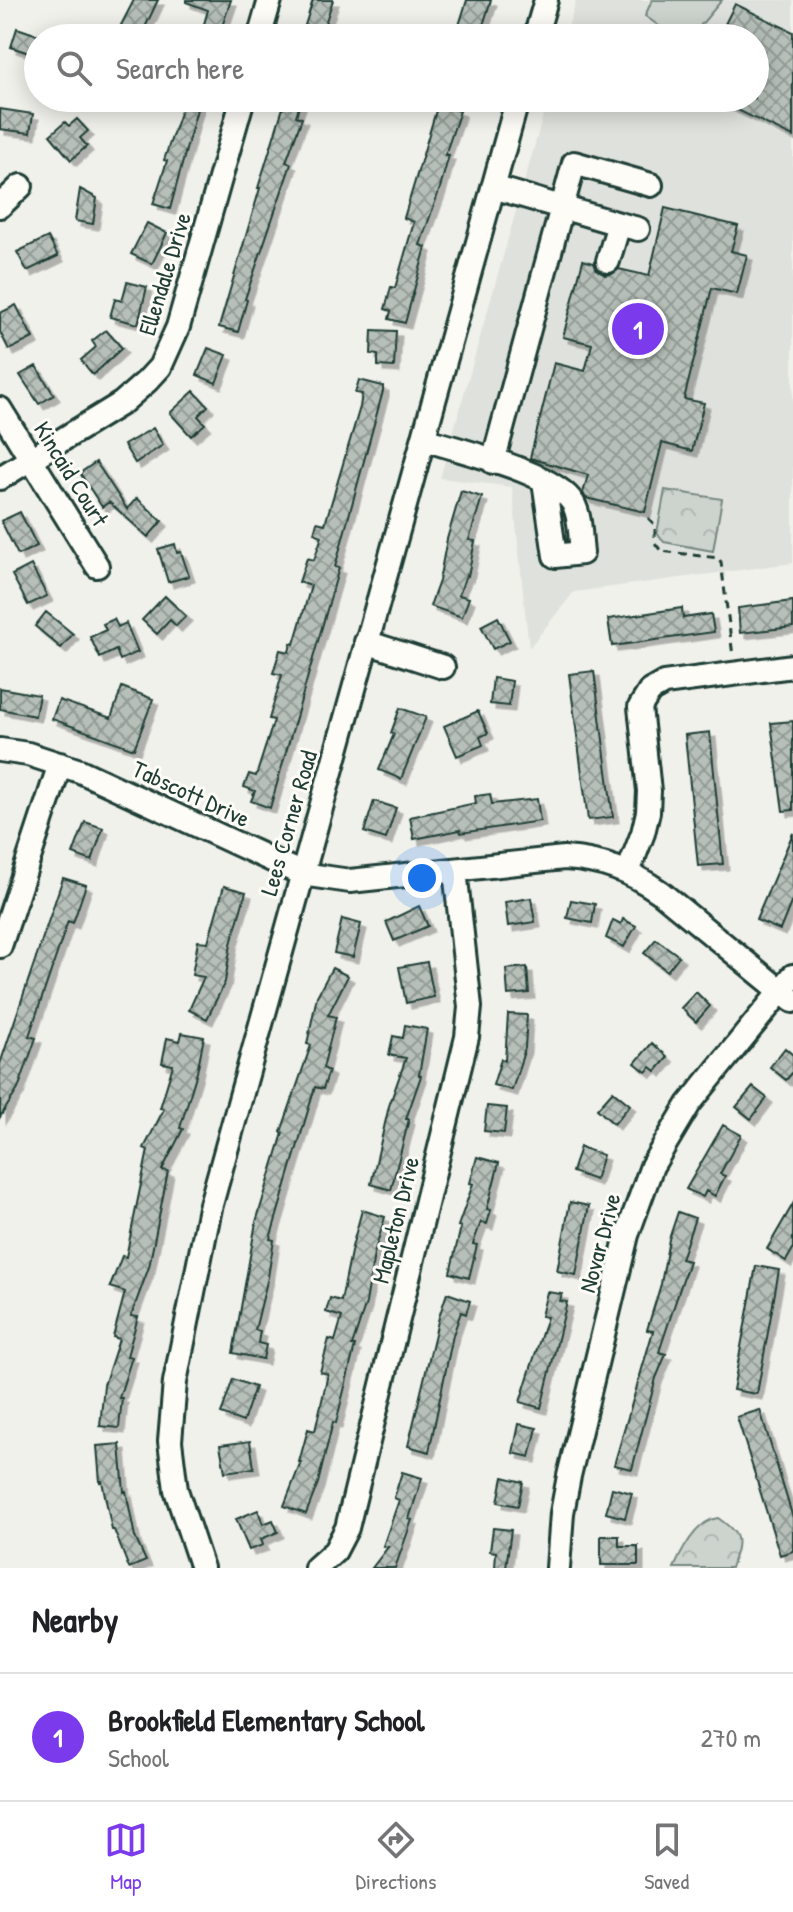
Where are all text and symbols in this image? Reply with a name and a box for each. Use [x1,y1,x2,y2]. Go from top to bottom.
search box [24,24,769,112]
icon: search [52,46,96,90]
text: Search here [116,48,244,88]
street label: Ellendale Drive [130,208,198,339]
pin: 1 [612,299,664,359]
street label: Kincaid Court [27,415,117,532]
street label: Lees Corner Road [252,747,324,899]
street label: Tabscott Drive [128,752,256,834]
your location [402,858,442,898]
street label: Mapleton Drive [364,1153,426,1286]
street label: Novar Drive [570,1189,628,1296]
text: Nearby [32,1597,118,1643]
text: Brookfield Elementary School [108,1700,424,1740]
text: 1 [53,1720,63,1755]
text: 270 m [701,1720,761,1755]
text: School [108,1740,169,1775]
tab: Map [104,1818,148,1896]
tab: Directions [356,1818,437,1896]
tab: Saved [644,1818,689,1896]

